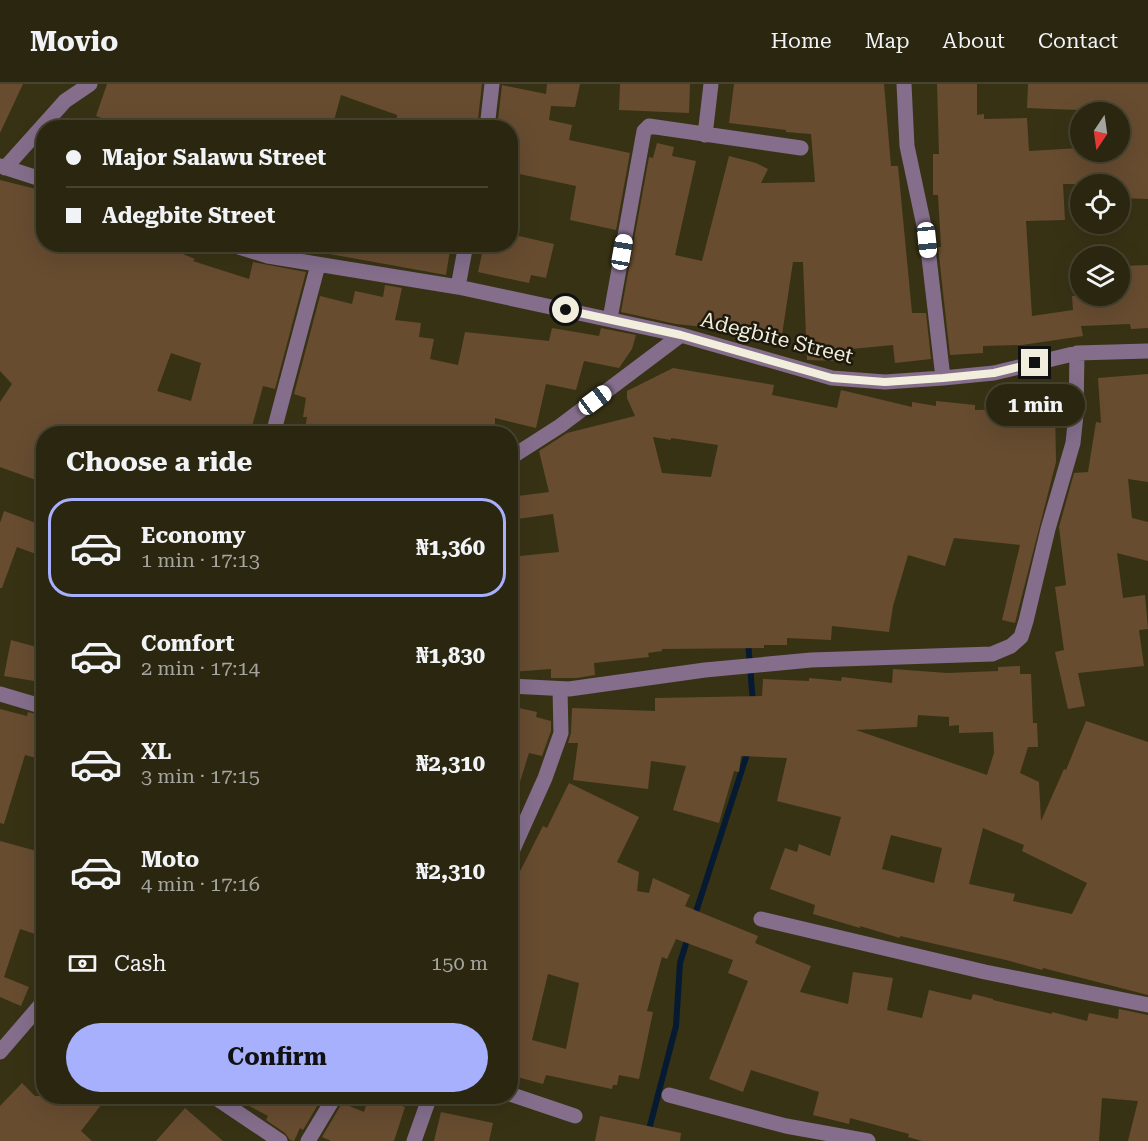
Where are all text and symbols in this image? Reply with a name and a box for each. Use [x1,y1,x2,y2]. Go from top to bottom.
text: Movio [30,25,118,58]
text: Home [771,29,832,53]
text: Map [865,29,910,53]
text: About [943,29,1005,53]
text: Contact [1038,29,1118,53]
north arrow [1070,102,1130,162]
map controls [1070,102,1130,306]
text: Major Salawu Street [102,145,326,170]
button: locate [1070,174,1130,234]
text: Adegbite Street [102,203,275,228]
car [916,221,938,259]
car [610,233,634,271]
button: layers [1070,246,1130,306]
route start [552,296,579,323]
street label: Adegbite Street [698,307,856,369]
route end [1021,349,1048,376]
car [575,382,615,418]
callout: 1 min [986,384,1084,426]
text: 1 min [1008,393,1063,417]
text: Choose a ride [66,446,252,478]
icon: car [69,521,123,575]
text: Economy [141,523,245,548]
text: ₦1,360 [416,535,485,560]
text: 1 min · 17:13 [141,548,260,572]
icon: car [69,629,123,683]
text: Comfort [141,631,234,656]
text: ₦1,830 [416,643,485,668]
text: 2 min · 17:14 [141,656,260,680]
icon: car [69,737,123,791]
text: XL [141,739,171,764]
text: ₦2,310 [416,751,485,776]
text: 3 min · 17:15 [141,764,260,788]
icon: car [69,845,123,899]
text: Moto [141,847,199,872]
text: ₦2,310 [416,859,485,884]
text: 4 min · 17:16 [141,872,260,896]
icon: cash [66,947,99,980]
text: Cash [114,951,166,976]
text: 150 m [431,951,488,975]
button: Confirm [66,1023,488,1092]

